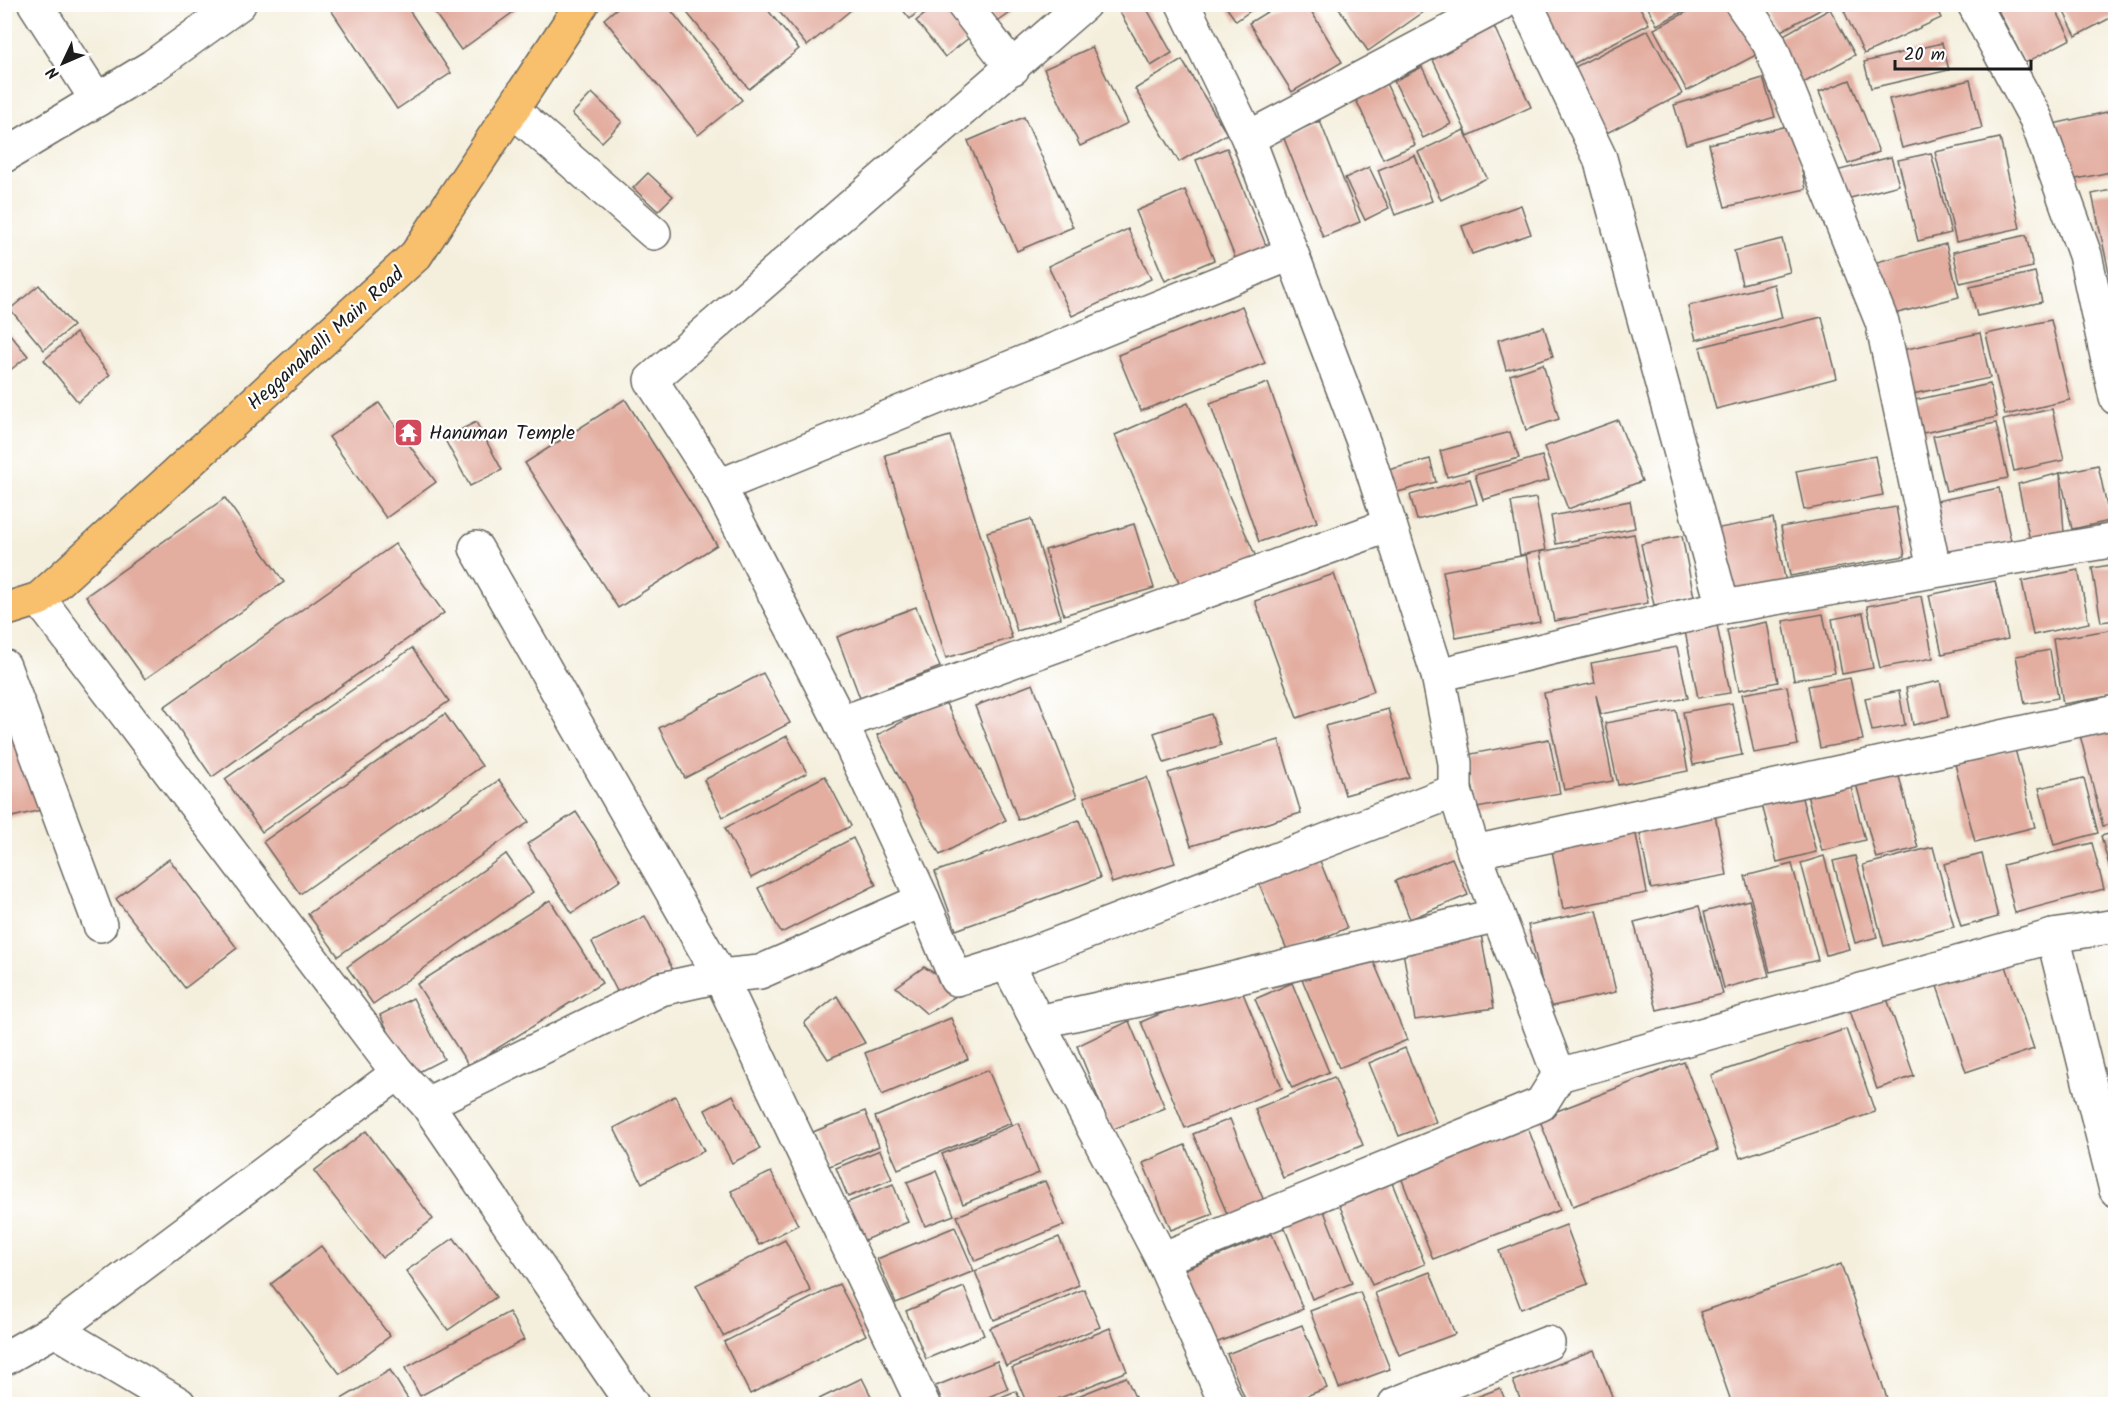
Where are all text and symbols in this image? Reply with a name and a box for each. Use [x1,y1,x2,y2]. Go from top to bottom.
north arrow [33,33,93,93]
scale bar [1895,33,2032,71]
text: 20 m [1904,41,1945,70]
text: N [41,60,66,85]
street label: Hegganahalli Main Road [240,259,413,419]
temple icon: Hanuman Temple [392,416,424,448]
place label: Hanuman Temple [429,418,575,450]

